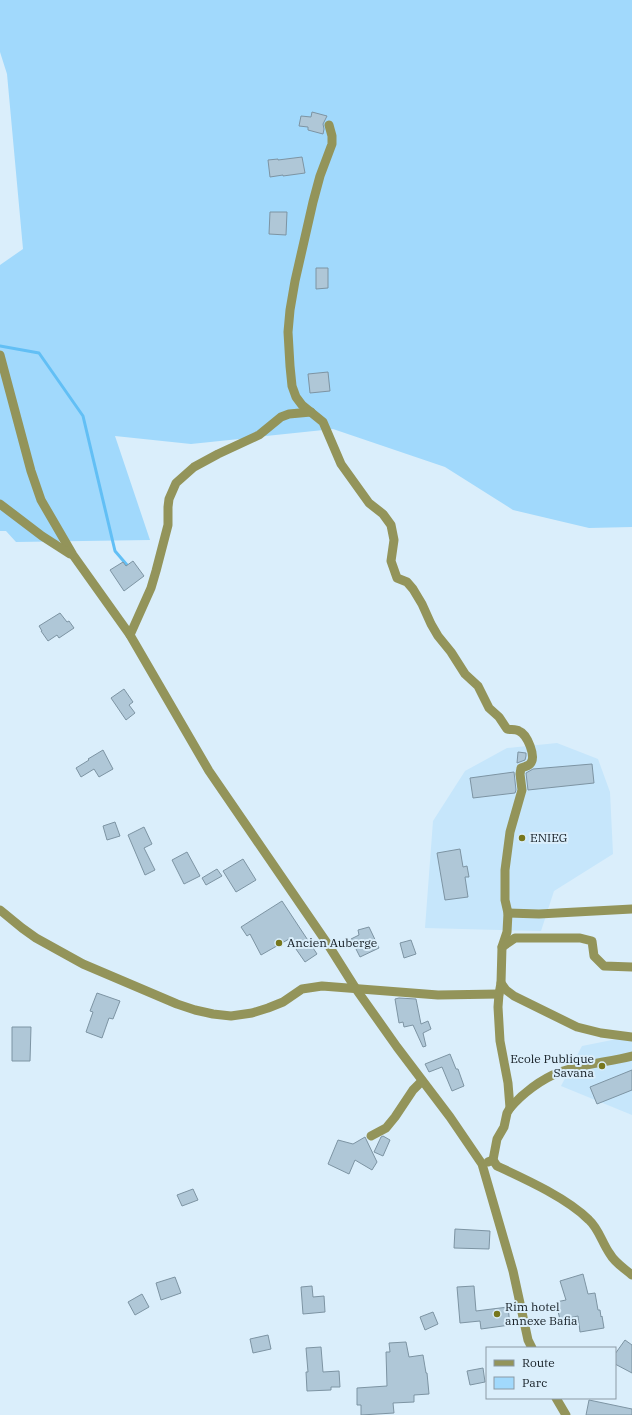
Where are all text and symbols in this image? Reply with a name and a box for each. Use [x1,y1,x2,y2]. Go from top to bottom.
place label: ENIEG [530,830,568,845]
marker: ENIEG [517,833,527,843]
place label: Ancien Auberge [287,935,377,950]
marker: Ancien Auberge [274,938,284,948]
place label: Ecole Publique Savana [510,1051,594,1080]
marker: Ecole Publique Savana [597,1061,607,1071]
place label: Rim hotel annexe Bafia [505,1299,578,1328]
marker: Rim hotel annexe Bafia [492,1309,502,1319]
legend [486,1347,616,1399]
text: Route [522,1355,555,1370]
text: Parc [522,1375,547,1390]

